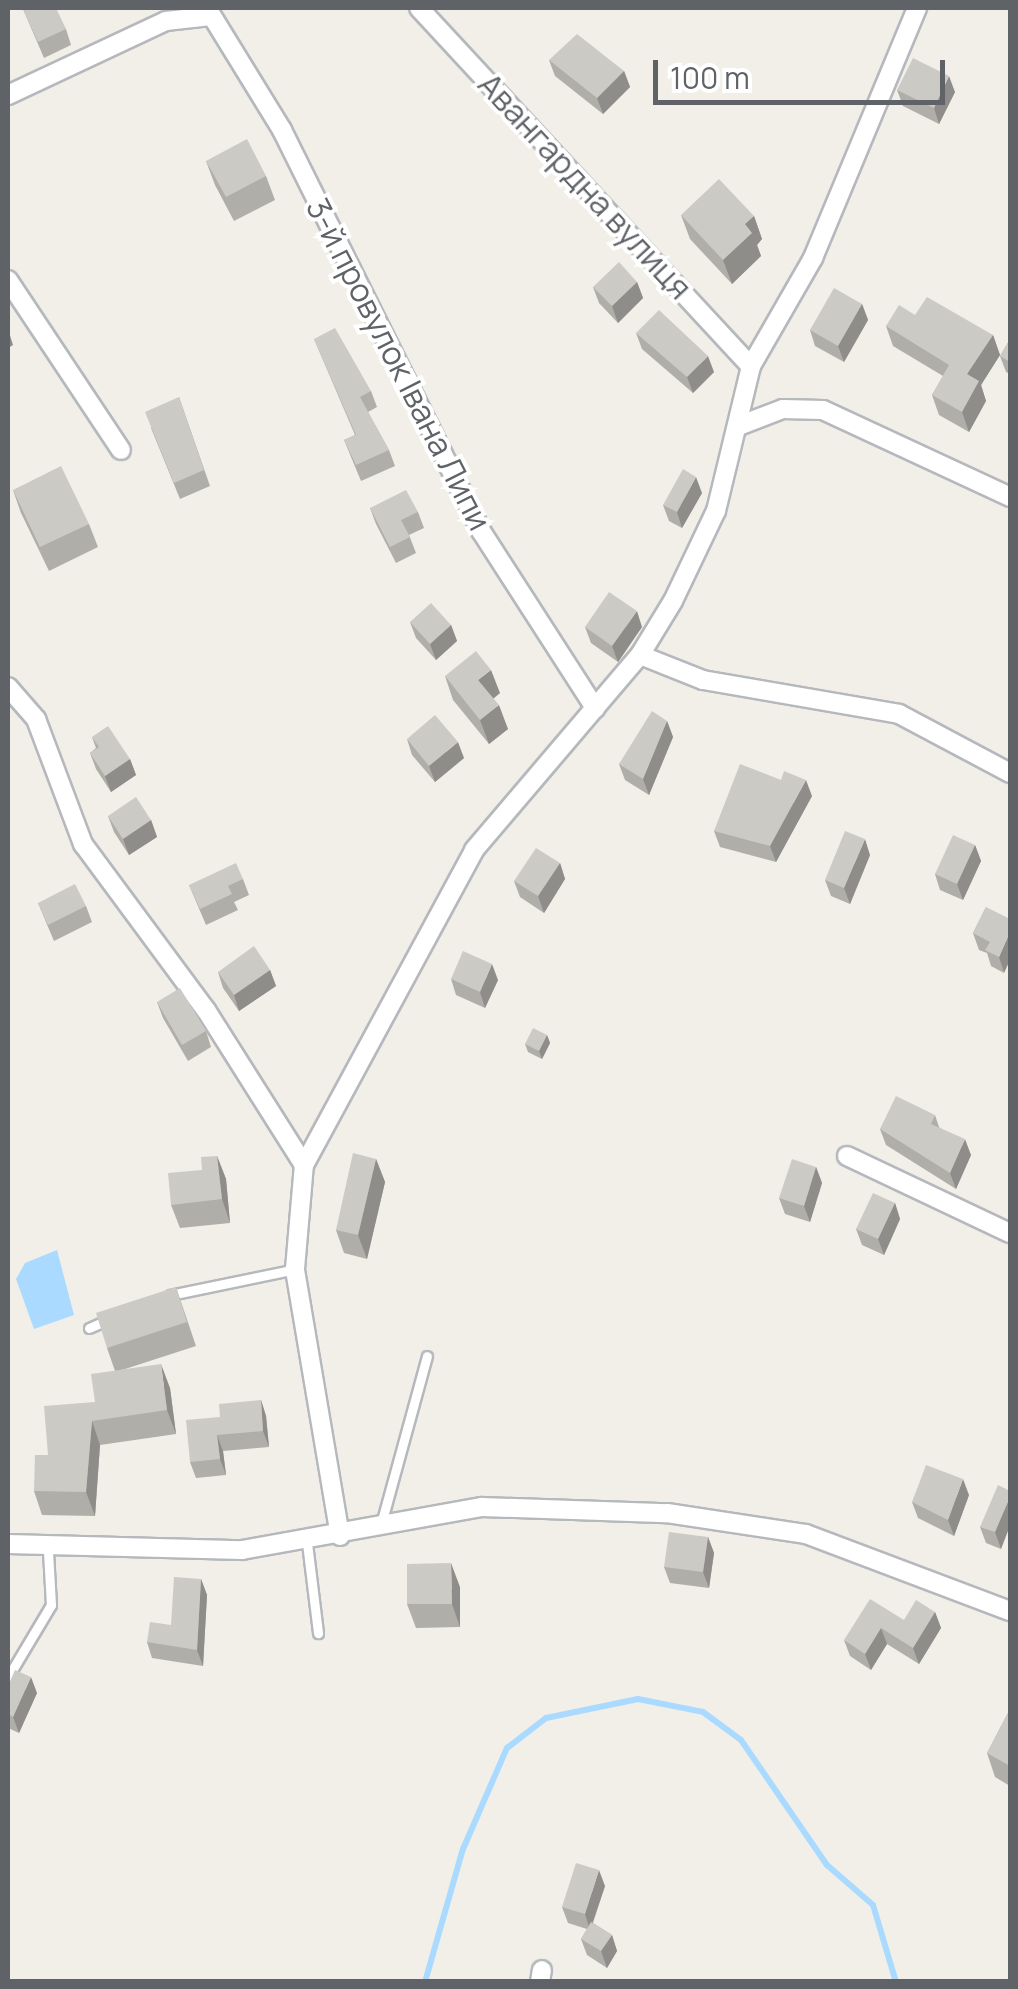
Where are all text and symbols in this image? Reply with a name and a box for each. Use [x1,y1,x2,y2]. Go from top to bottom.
scale bar [658,40,950,102]
text: 100 m [670,57,750,98]
street label: Авангардна вулиця [470,65,700,307]
street label: 3-й провулок Івана Липи [299,192,499,536]

